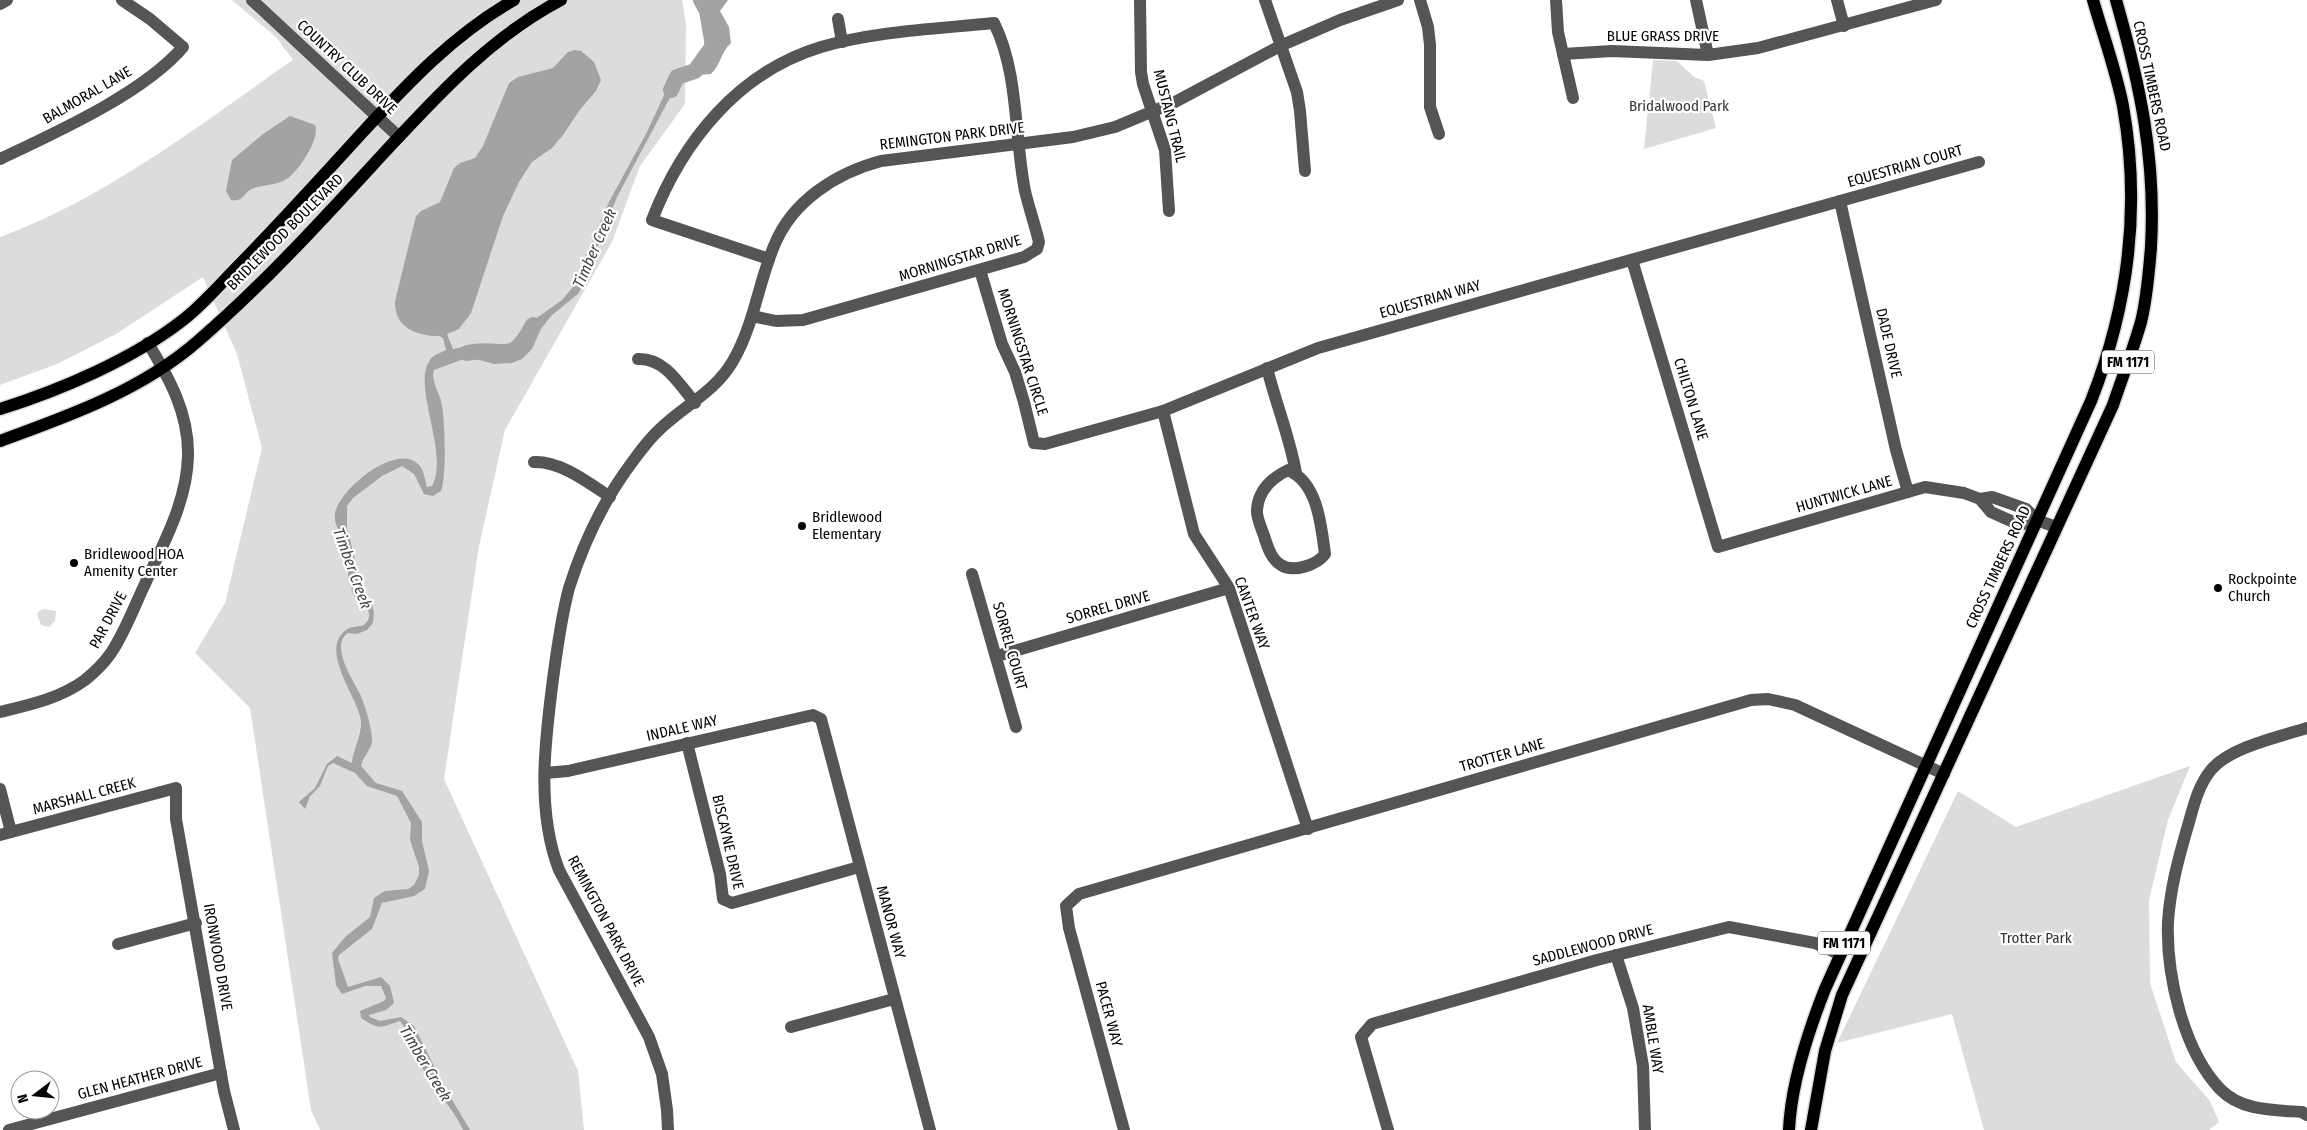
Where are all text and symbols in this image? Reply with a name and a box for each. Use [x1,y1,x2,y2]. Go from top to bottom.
street label: COUNTRY CLUB DRIVE [293,16,401,118]
street label: CROSS TIMBERS ROAD [2129,19,2175,153]
street label: BLUE GRASS DRIVE [1607,27,1719,45]
street label: BALMORAL LANE [39,62,135,128]
street label: MUSTANG TRAIL [1150,68,1190,165]
park label: Bridalwood Park [1629,97,1729,115]
street label: REMINGTON PARK DRIVE [879,118,1025,154]
street label: EQUESTRIAN COURT [1845,141,1965,191]
street label: BRIDLEWOOD BOULEVARD [223,170,347,294]
water label: Timber Creek [569,206,620,291]
street label: MORNINGSTAR DRIVE [897,231,1023,285]
street label: EQUESTRIAN WAY [1377,276,1483,322]
street label: MORNINGSTAR CIRCLE [994,286,1052,418]
street label: DADE DRIVE [1872,306,1906,380]
road number: FM 1171 [2102,351,2154,374]
street label: CHILTON LANE [1670,356,1712,442]
street label: HUNTWICK LANE [1794,472,1894,516]
street label: CROSS TIMBERS ROAD [1962,503,2034,631]
place label: Bridlewood Elementary [812,508,882,543]
marker: Bridlewood Elementary [796,520,808,532]
water label: Timber Creek [329,525,376,611]
place label: Bridlewood HOA Amenity Center [84,545,184,580]
marker: Bridlewood HOA Amenity Center [68,557,80,569]
place label: Rockpointe Church [2228,570,2297,605]
street label: CANTER WAY [1231,574,1274,652]
marker: Rockpointe Church [2212,582,2224,594]
street label: SORREL DRIVE [1064,587,1152,627]
street label: PAR DRIVE [85,588,131,652]
street label: SORREL COURT [989,600,1031,692]
street label: INDALE WAY [645,711,720,745]
street label: TROTTER LANE [1458,734,1546,776]
street label: MARSHALL CREEK [31,774,137,818]
street label: BISCAYNE DRIVE [708,793,748,891]
street label: REMINGTON PARK DRIVE [564,852,648,990]
street label: MANOR WAY [873,884,909,961]
street label: IRONWOOD DRIVE [200,902,236,1012]
street label: SADDLEWOOD DRIVE [1531,920,1655,970]
park label: Trotter Park [2000,929,2072,947]
road number: FM 1171 [1818,931,1870,954]
street label: PACER WAY [1092,979,1126,1049]
street label: AMBLE WAY [1639,1003,1667,1075]
water label: Timber Creek [396,1022,456,1105]
street label: GLEN HEATHER DRIVE [76,1053,204,1103]
north arrow [10,1070,60,1120]
text: N [14,1092,32,1105]

